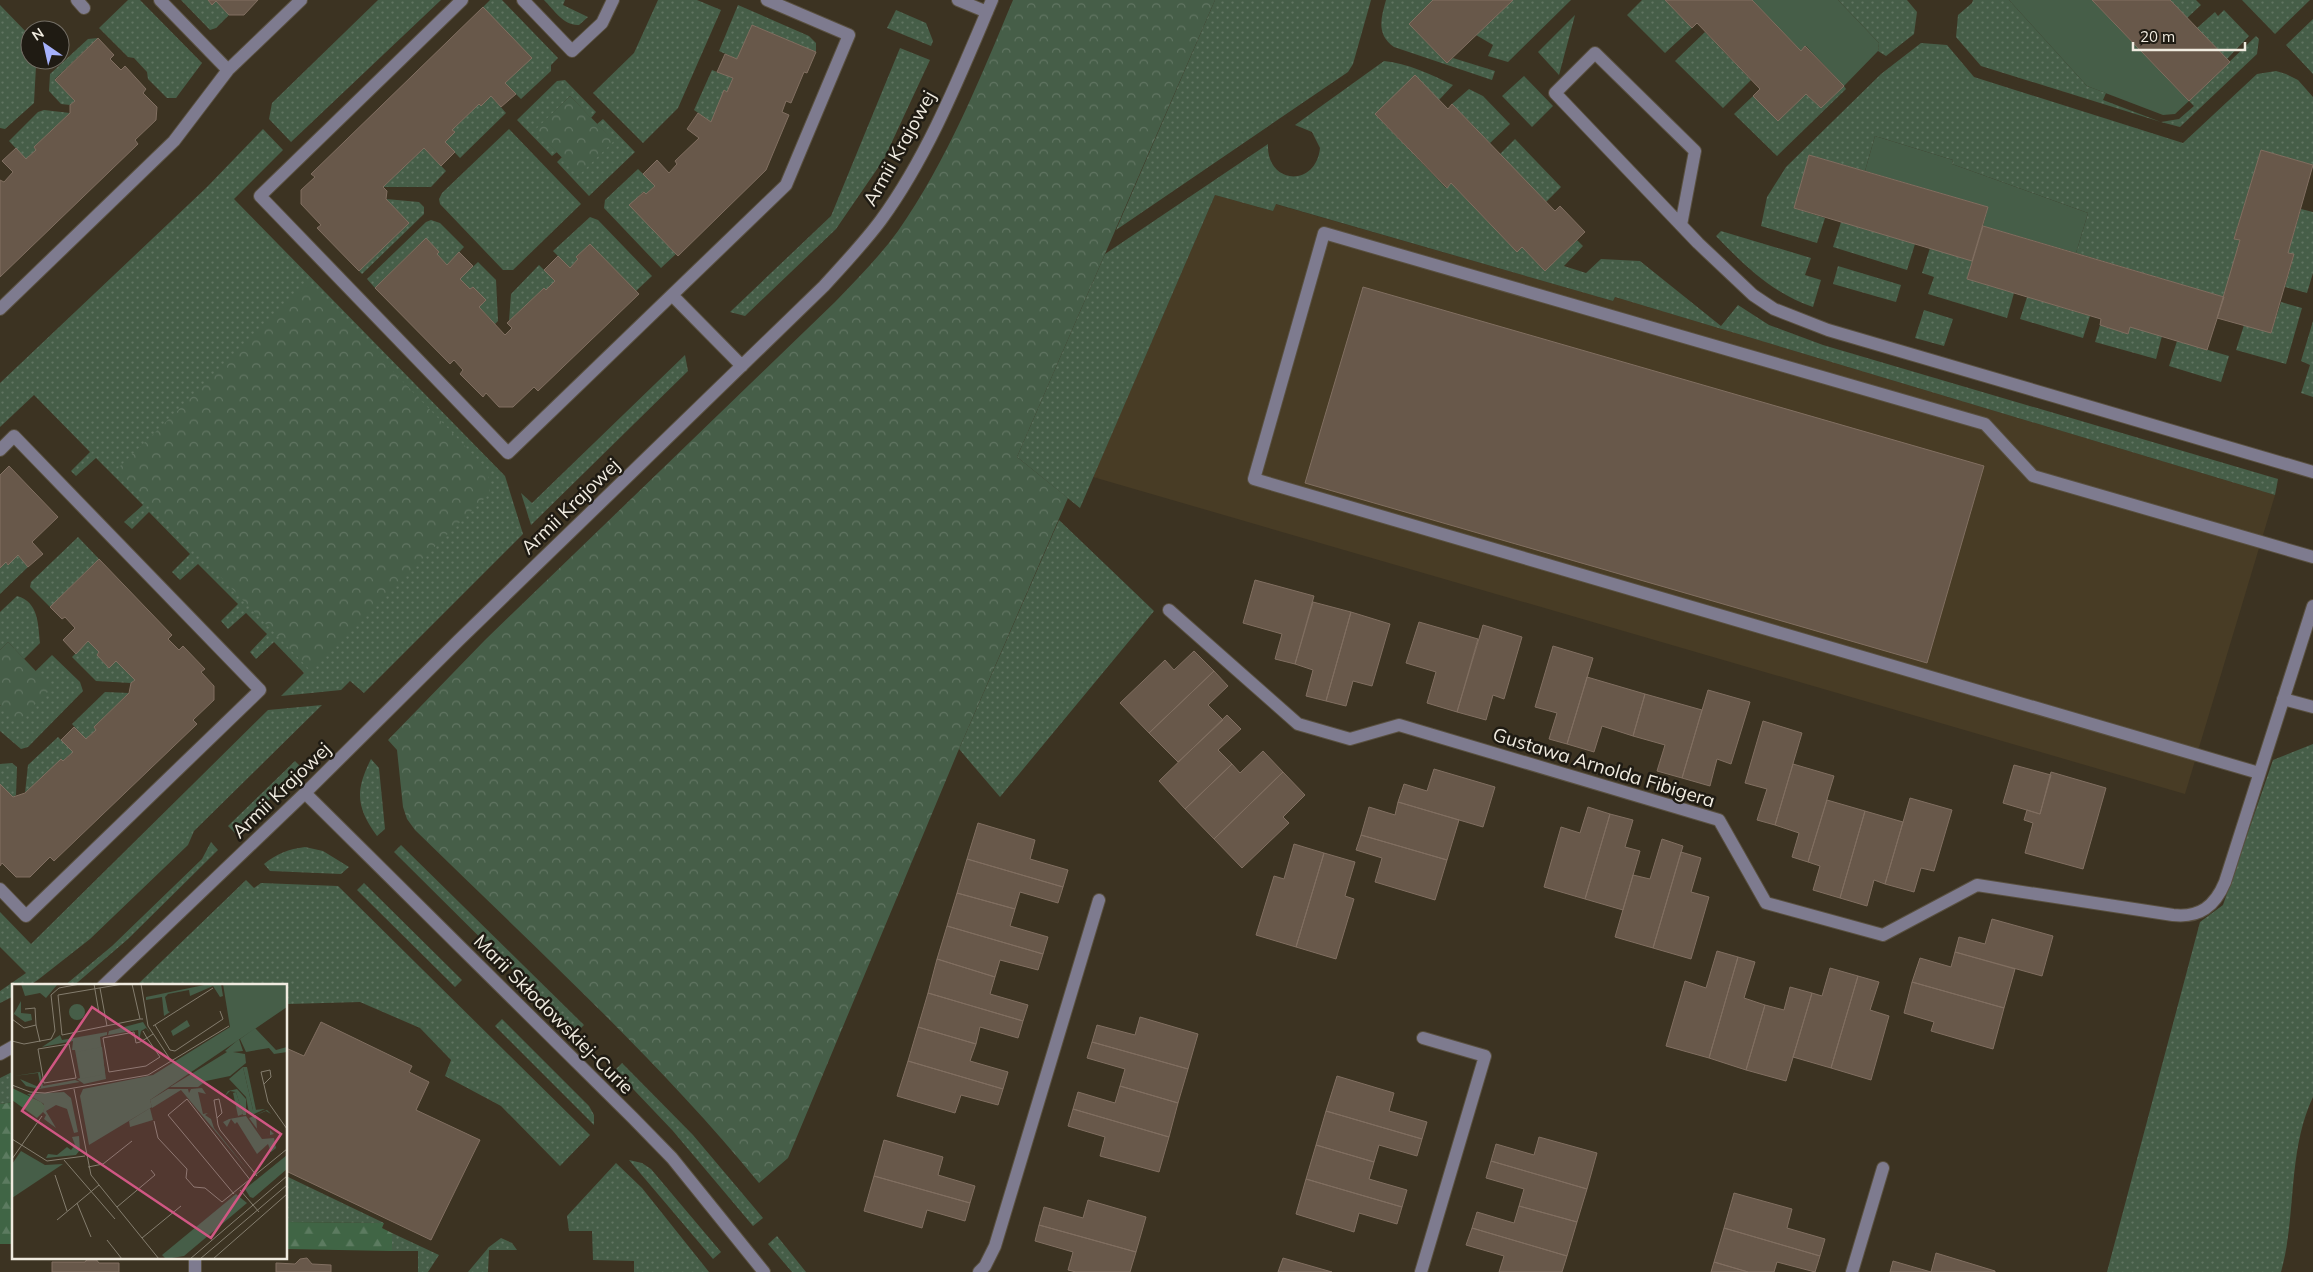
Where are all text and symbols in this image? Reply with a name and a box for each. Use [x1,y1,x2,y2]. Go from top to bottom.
north arrow [20,20,70,70]
scale bar [2133,20,2246,52]
text: N [28,24,47,45]
text: 20 m [2140,27,2175,46]
street label: Armii Krajowej [857,86,941,210]
street label: Armii Krajowej [516,453,624,559]
street label: Gustawa Arnolda Fibigera [1490,722,1718,812]
street label: Armii Krajowej [227,737,335,843]
street label: Marii Skłodowskiej-Curie [469,929,639,1099]
inset map [12,984,288,1260]

